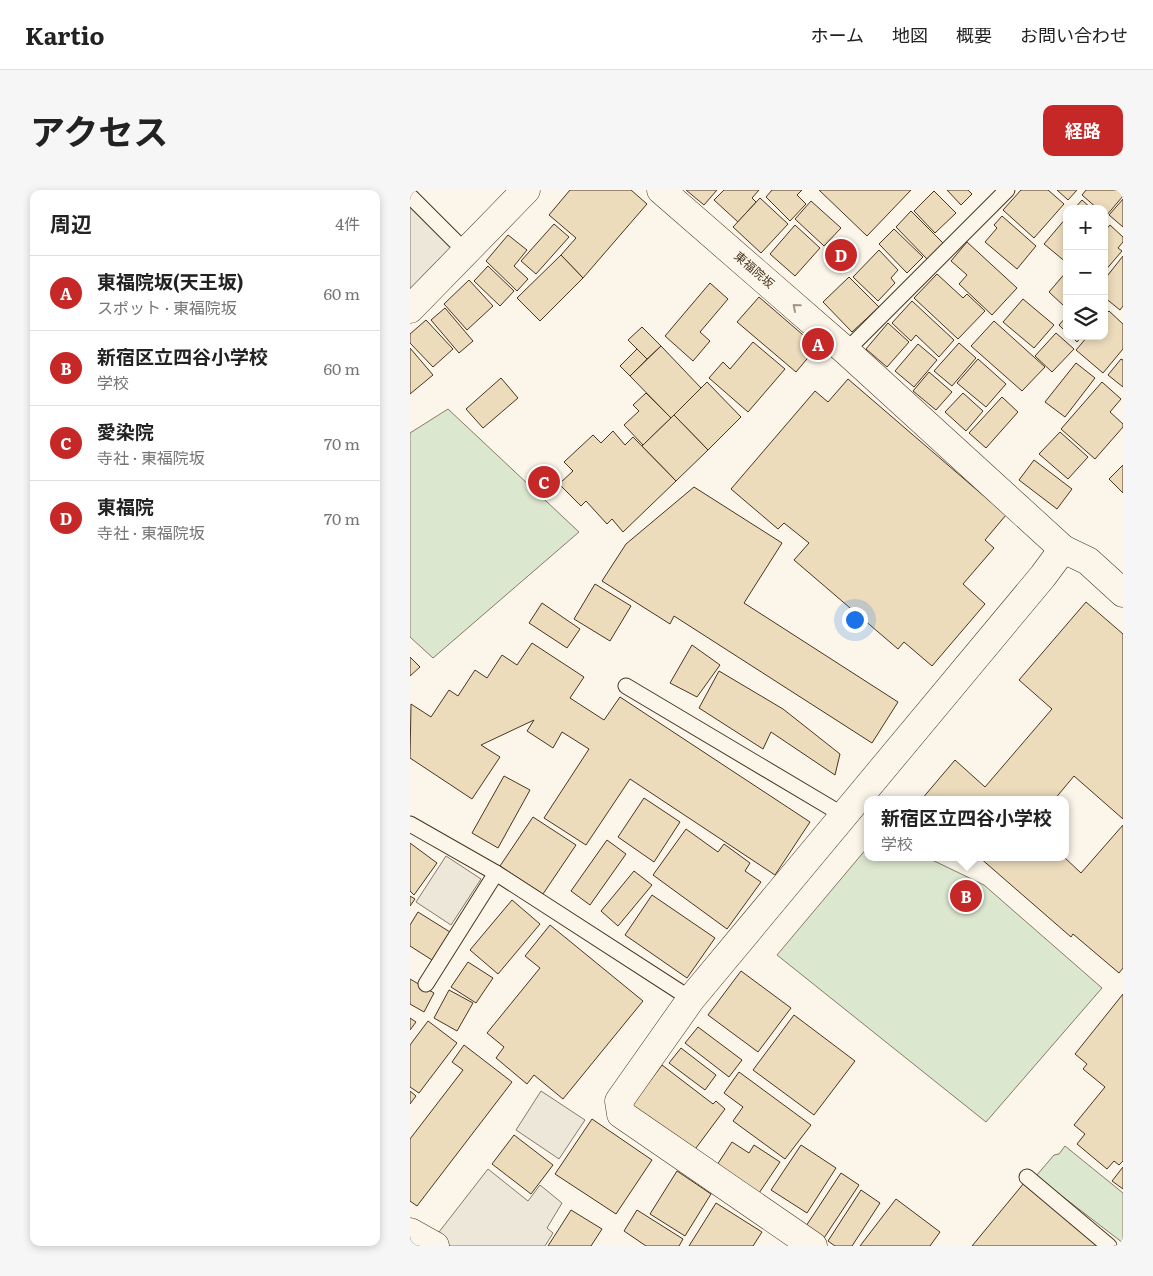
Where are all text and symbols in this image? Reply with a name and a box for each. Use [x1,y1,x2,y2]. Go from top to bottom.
text: Kartio [25,17,104,52]
text: ホーム [811,21,864,48]
text: 地図 [892,21,928,48]
text: 概要 [956,21,992,48]
text: お問い合わせ [1020,21,1128,48]
text: アクセス [30,104,168,156]
button: 経路 [1043,105,1123,156]
map controls [1063,205,1108,340]
button: + [1063,205,1108,250]
text: 周辺 [50,207,92,238]
text: 4件 [335,211,360,235]
pin: D [825,236,857,274]
street label: 東福院坂 [731,247,779,292]
button: − [1063,250,1108,295]
text: 東福院坂(天王坂) [97,267,244,295]
text: A [60,281,72,305]
text: 60 m [323,281,360,305]
text: スポット · 東福院坂 [97,295,237,319]
button: layers [1063,295,1108,340]
one-way arrow [793,304,802,313]
pin: A [802,325,834,363]
text: 新宿区立四谷小学校 [97,342,268,370]
text: B [60,356,72,380]
text: 60 m [323,356,360,380]
text: 学校 [97,370,129,394]
text: 愛染院 [97,417,154,445]
text: C [60,431,72,455]
text: 70 m [324,431,360,455]
text: 寺社 · 東福院坂 [97,445,205,469]
pin: C [528,463,560,501]
text: 東福院 [97,492,154,520]
text: D [60,506,72,530]
text: 70 m [324,506,360,530]
text: 寺社 · 東福院坂 [97,520,205,544]
your location [842,607,868,633]
popup [864,796,1069,861]
text: 新宿区立四谷小学校 [881,803,1052,831]
text: 学校 [881,831,913,855]
pin: B [950,877,982,915]

